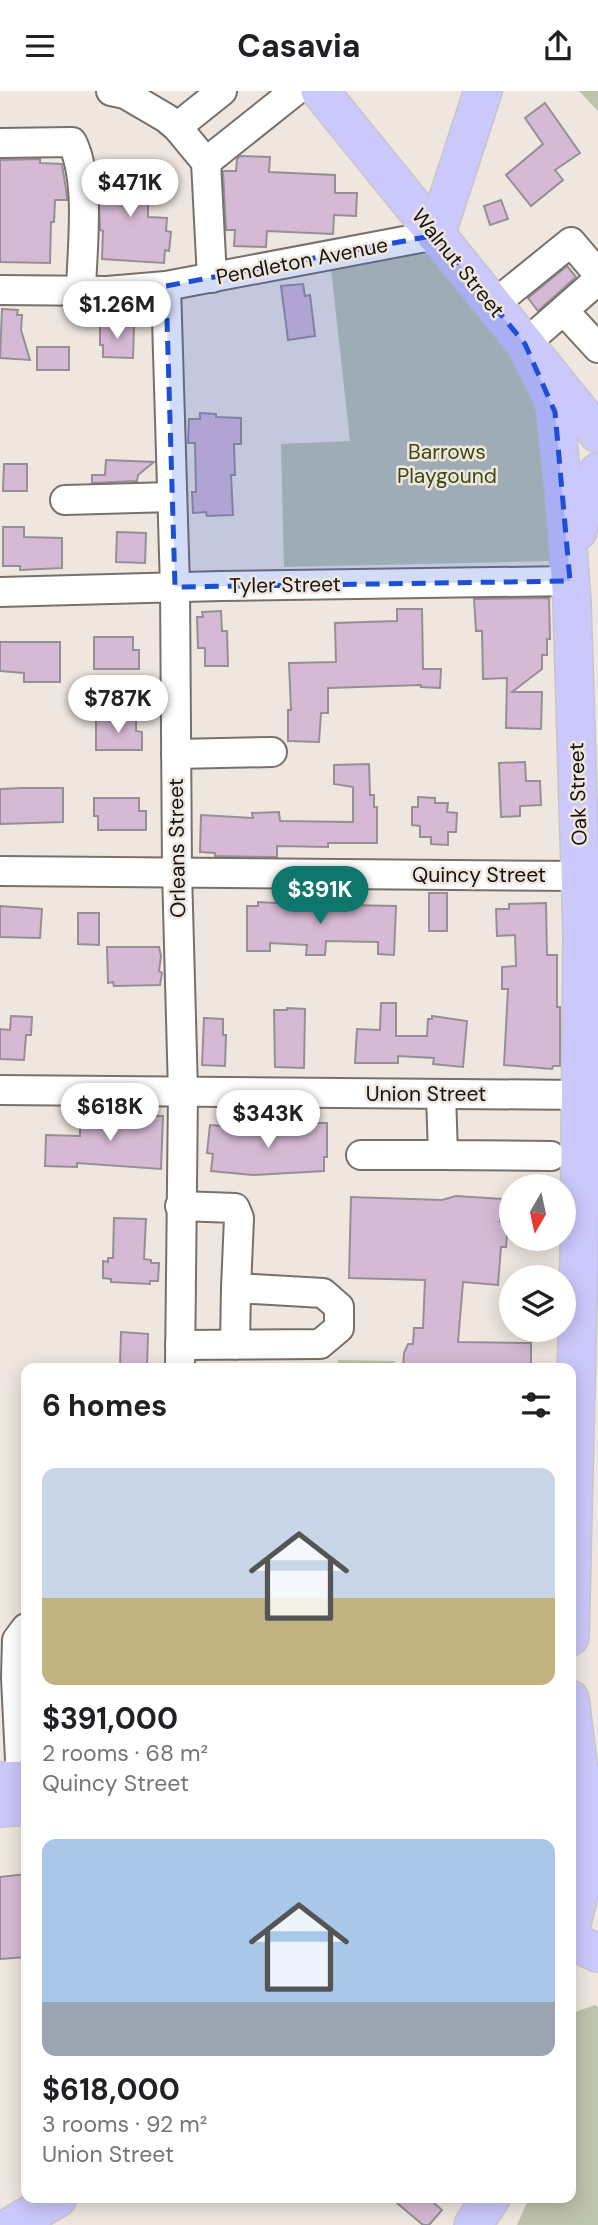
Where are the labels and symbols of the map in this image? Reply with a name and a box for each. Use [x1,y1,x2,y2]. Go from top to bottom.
pin: $471K [81,159,179,219]
street label: Walnut Street [405,203,511,323]
street label: Pendleton Avenue [214,231,390,291]
pin: $1.26M [60,281,174,341]
park label: Barrows Playgound [397,438,497,490]
street label: Tyler Street [229,570,341,600]
pin: $787K [69,675,167,735]
street label: Oak Street [562,742,594,846]
street label: Orleans Street [162,778,192,918]
street label: Quincy Street [412,861,546,889]
pin: $391K [271,867,369,926]
street label: Union Street [366,1080,486,1108]
pin: $618K [61,1083,159,1143]
pin: $343K [219,1091,317,1150]
north arrow [499,1174,576,1251]

